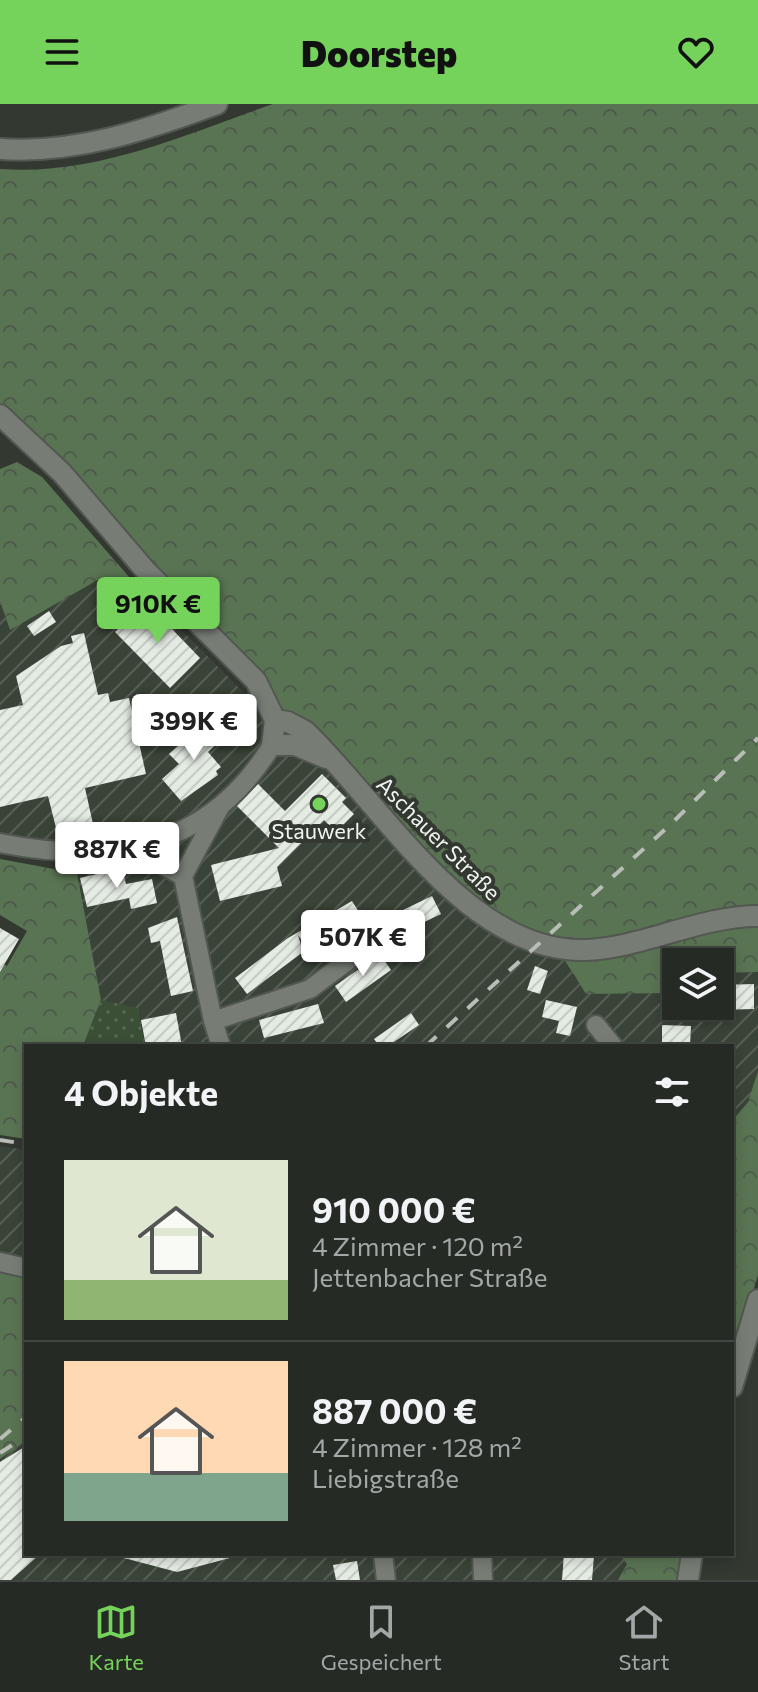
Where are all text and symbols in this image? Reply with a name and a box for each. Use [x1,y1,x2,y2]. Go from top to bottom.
icon: menu [40,30,84,74]
text: Doorstep [301,30,457,74]
icon: heart [674,30,718,74]
pin: 910K € [93,577,223,645]
text: 910K € [115,587,201,618]
pin: 399K € [129,694,259,762]
text: 399K € [150,704,238,735]
street label: Aschauer Straße [372,771,506,905]
marker: Stauwerk [310,795,328,813]
place label: Stauwerk [271,817,367,844]
pin: 887K € [52,822,182,890]
text: 887K € [73,832,161,863]
pin: 507K € [298,910,428,978]
text: 507K € [319,920,407,951]
map controls [662,948,734,1020]
button: layers [662,948,734,1020]
icon: filters [650,1070,694,1114]
text: 4 Objekte [64,1071,218,1113]
text: 910 000 € [312,1188,476,1230]
icon: home [128,1192,224,1288]
text: 4 Zimmer · 120 m² [312,1230,523,1261]
text: Jettenbacher Straße [312,1261,548,1292]
text: 887 000 € [312,1389,477,1431]
icon: home [128,1393,224,1489]
text: 4 Zimmer · 128 m² [312,1431,522,1462]
text: Liebigstraße [312,1462,459,1493]
tab: Karte [88,1600,144,1675]
tab: Gespeichert [321,1600,442,1675]
tab: Start [619,1600,670,1675]

